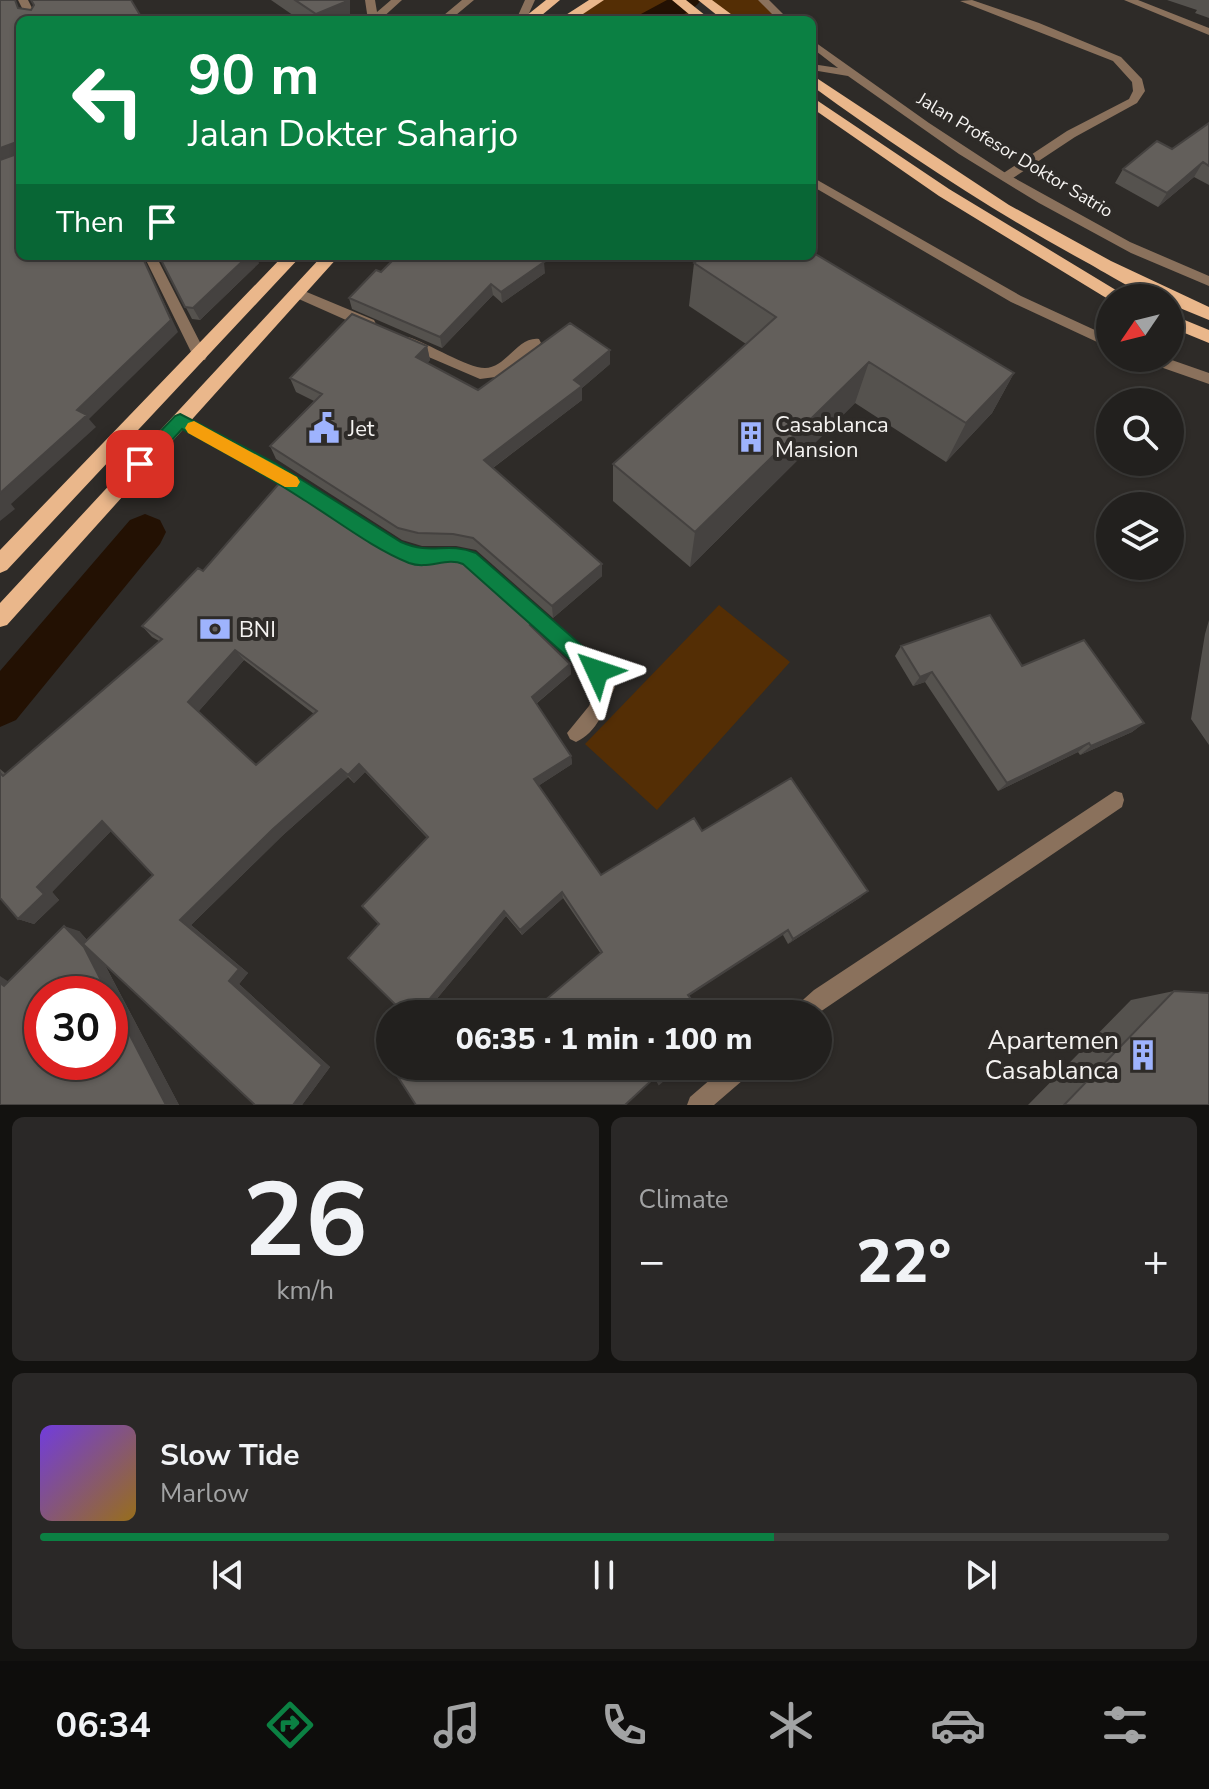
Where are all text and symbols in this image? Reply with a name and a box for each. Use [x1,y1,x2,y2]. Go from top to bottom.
text: 90 m [188,37,319,114]
icon: left [56,48,160,152]
street label: Jalan Profesor Doktor Satrio [912,86,1117,223]
text: Jalan Dokter Saharjo [188,110,518,159]
icon: arrive [140,200,184,244]
text: Then [56,202,124,243]
north arrow [1096,284,1184,372]
map controls [1096,284,1184,580]
button: search [1096,388,1184,476]
place label: Casablanca Mansion [775,410,889,465]
public building icon: Jet [307,411,341,445]
place label: Jet [347,414,375,444]
building icon: Casablanca Mansion [734,420,768,454]
pin [106,430,174,498]
icon: arrive [118,442,162,486]
button: layers [1096,492,1184,580]
bank icon: BNI [198,612,232,646]
place label: BNI [239,615,276,645]
position arrow [555,629,639,713]
speed limit sign: 30 [24,976,128,1080]
text: 06:35 · 1 min · 100 m [456,1019,752,1060]
place label: Apartemen Casablanca [985,1023,1119,1088]
building icon: Apartemen Casablanca [1126,1038,1160,1072]
text: 26 [243,1150,368,1292]
text: Climate [639,1182,729,1217]
text: 22° [856,1221,951,1303]
text: − [639,1232,665,1292]
text: + [1143,1232,1169,1292]
text: km/h [277,1273,334,1308]
text: Slow Tide [160,1435,300,1476]
text: Marlow [160,1476,249,1511]
icon: previous [206,1553,250,1597]
icon: pause [582,1553,626,1597]
icon: next [959,1553,1003,1597]
icon: directions [262,1697,318,1753]
icon: music [429,1697,485,1753]
icon: phone [596,1697,652,1753]
icon: climate [763,1697,819,1753]
icon: car [930,1697,986,1753]
icon: filters [1097,1697,1153,1753]
text: 06:34 [56,1701,151,1750]

